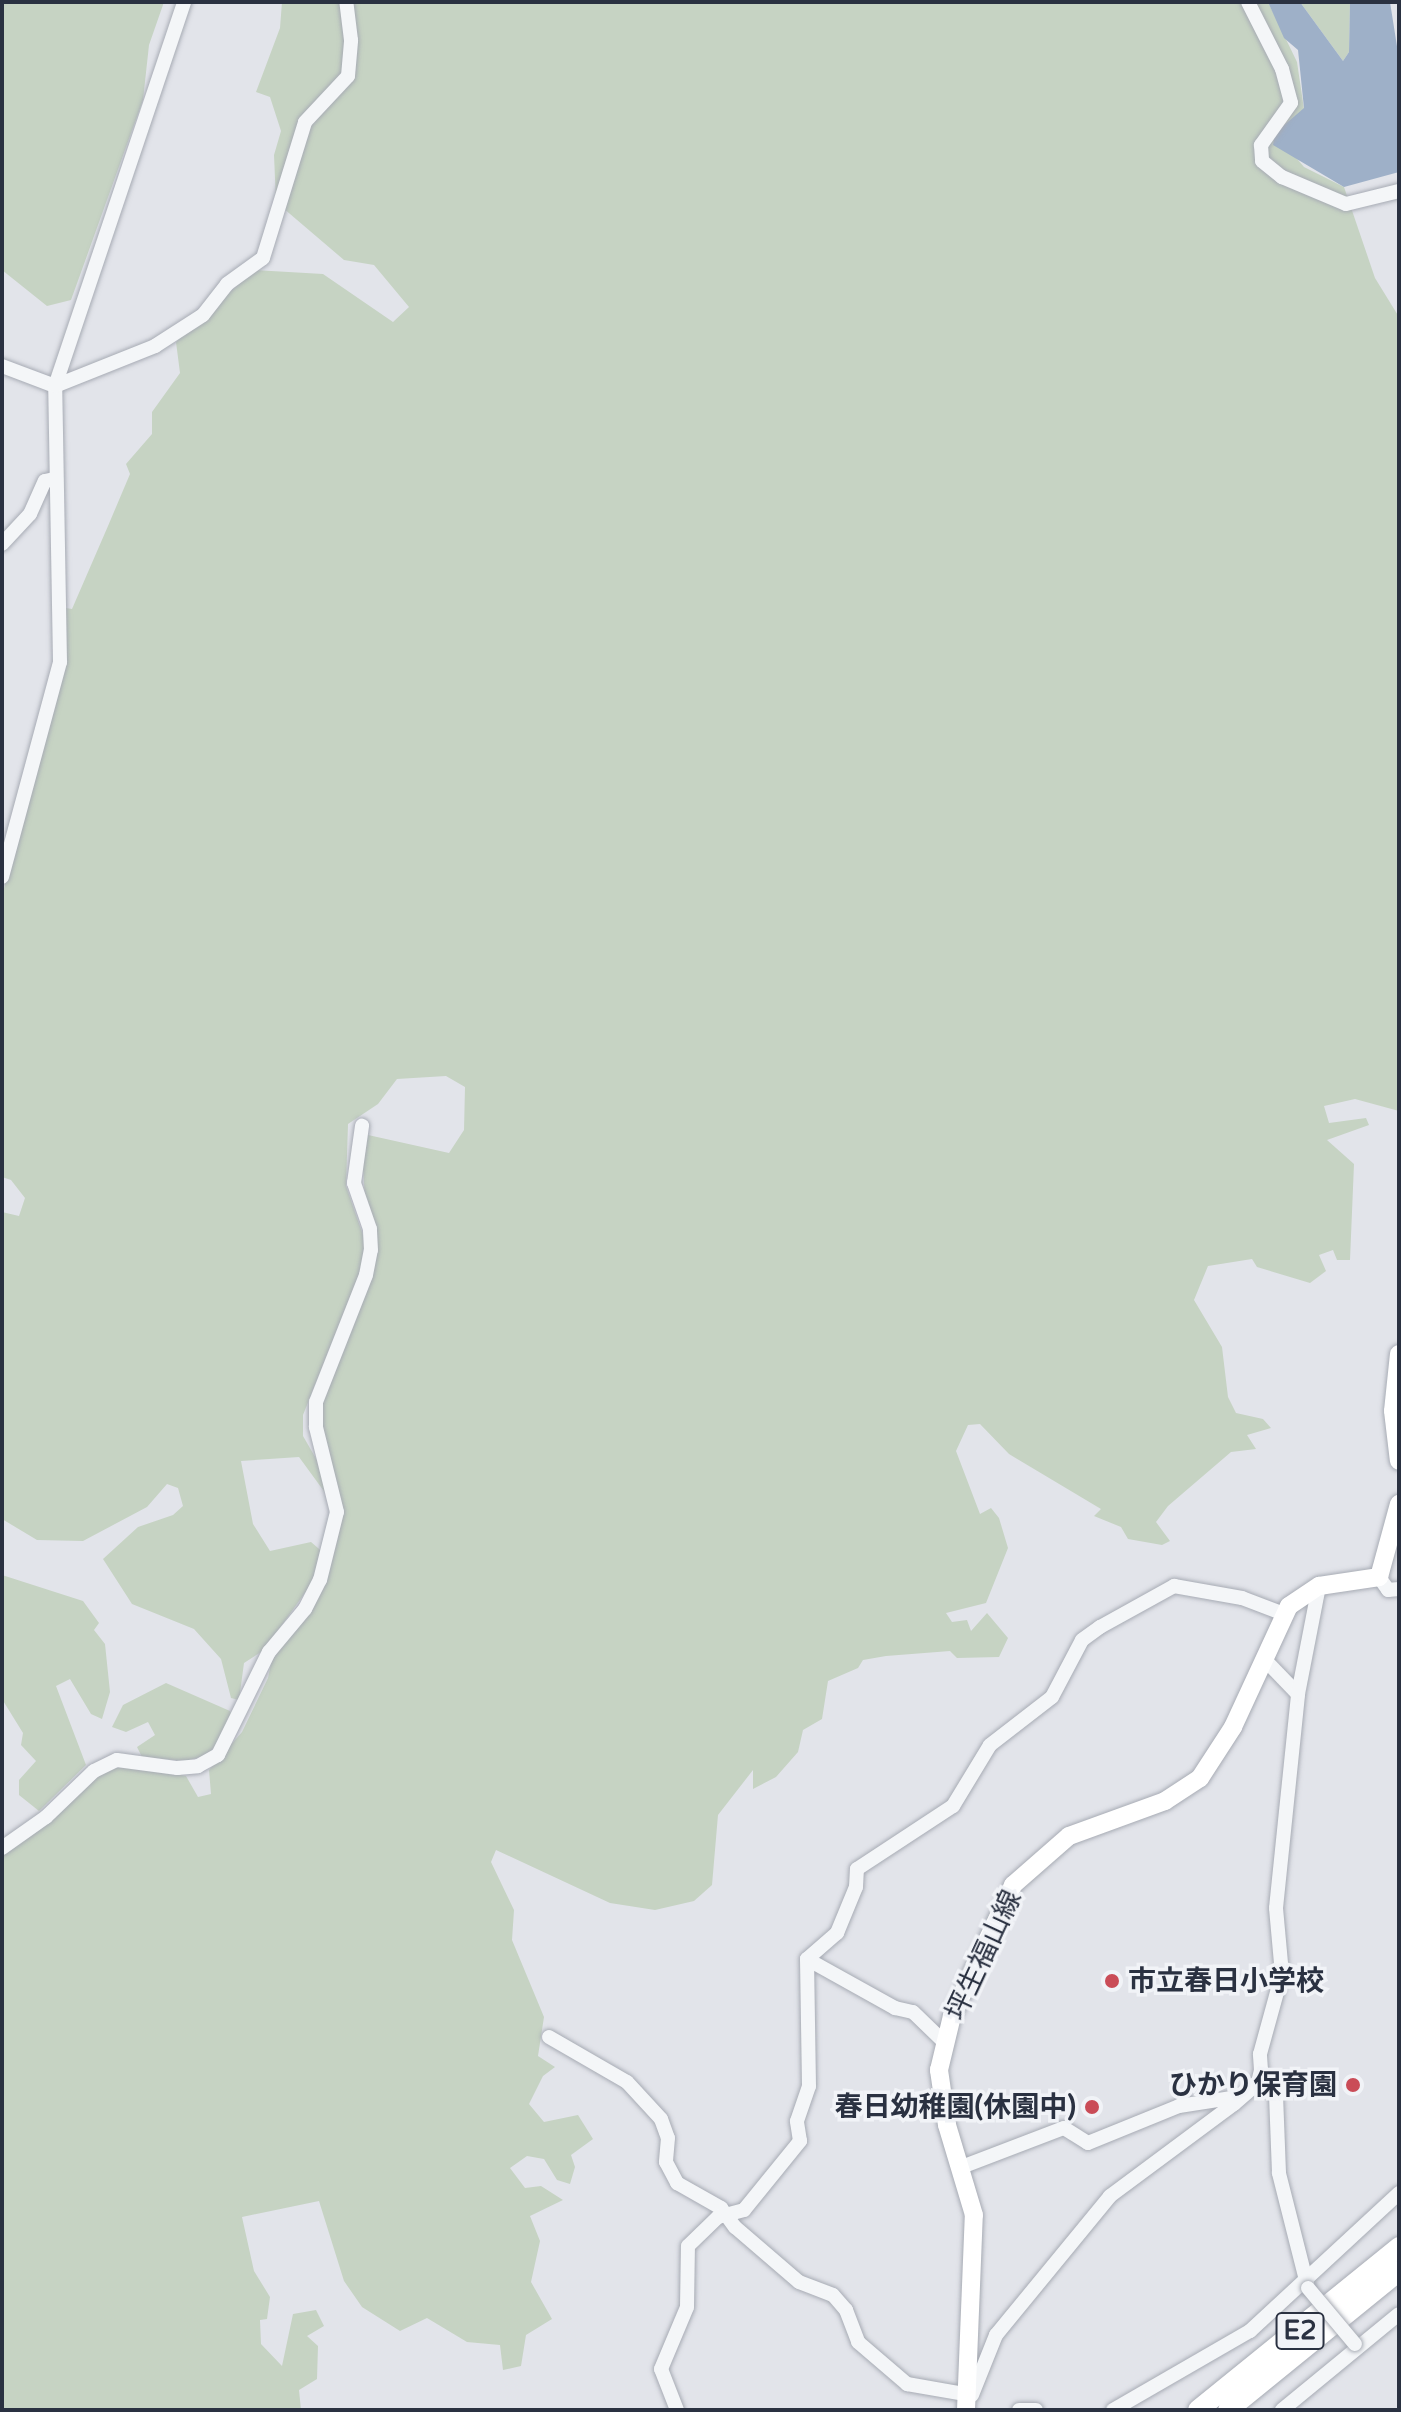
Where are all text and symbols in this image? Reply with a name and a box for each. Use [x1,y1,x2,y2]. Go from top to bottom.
street label: 坪生福山線 [939,1884,1029,2026]
place label: 市立春日小学校 [1128,1964,1324,1998]
marker: 市立春日小学校 [1103,1972,1121,1990]
place label: ひかり保育園 [1169,2068,1337,2102]
marker: ひかり保育園 [1344,2076,1362,2094]
place label: 春日幼稚園(休園中) [835,2090,1076,2124]
marker: 春日幼稚園(休園中) [1083,2098,1101,2116]
road number: E2 [1274,2309,1326,2353]

